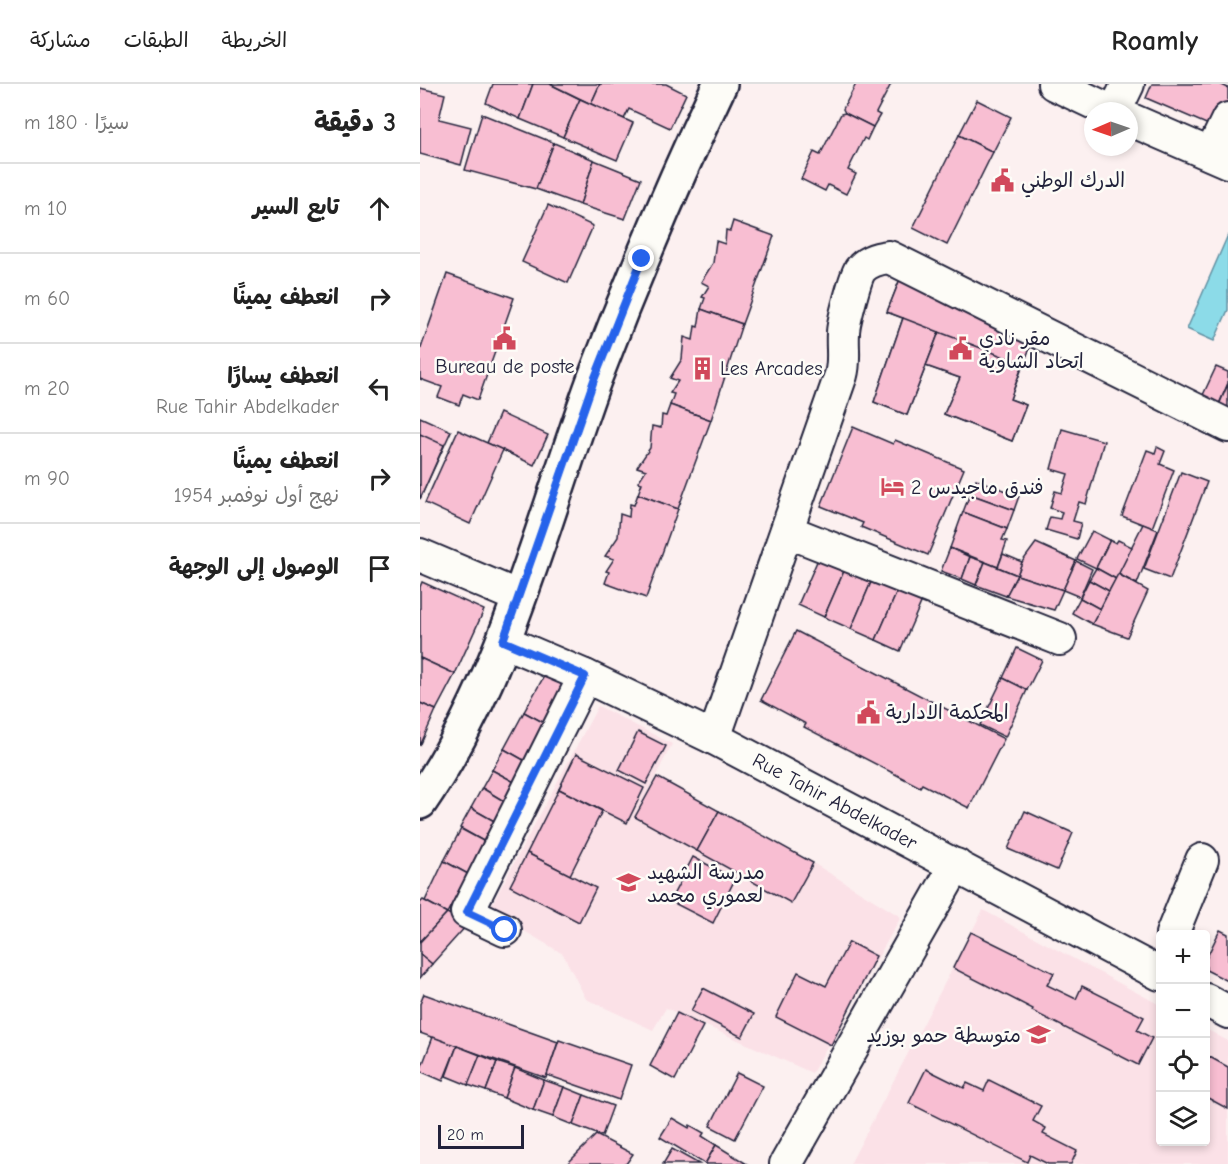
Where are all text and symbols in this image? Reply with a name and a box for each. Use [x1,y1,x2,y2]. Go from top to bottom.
text: Roamly [1111,25,1198,57]
text: مشاركة [30,28,91,52]
text: الطبقات [124,28,189,52]
text: الخريطة [222,28,287,52]
north arrow [1084,102,1138,156]
text: 3 دقيقة [314,108,396,138]
text: سيرًا · 180 m [24,111,129,134]
public building icon: الدرك الوطني [990,167,1016,193]
place label: الدرك الوطني [1021,169,1125,198]
icon: ahead [363,192,396,225]
text: تابع السير [253,194,339,220]
text: 10 m [24,197,67,220]
route end [628,245,654,271]
icon: right [363,282,396,315]
text: انعطف يمينًا [233,284,339,310]
text: 60 m [24,287,70,310]
public building icon: Bureau de poste [492,325,518,351]
place label: مقر نادي اتحاد الشاوية [979,327,1084,373]
public building icon: مقر نادي اتحاد الشاوية [948,336,974,362]
place label: Bureau de poste [435,355,575,378]
building icon: Les Arcades [689,355,715,381]
place label: Les Arcades [720,357,823,380]
text: انعطف يسارًا [227,363,339,389]
icon: left [363,372,396,405]
text: 20 m [24,377,70,400]
text: Rue Tahir Abdelkader [156,395,339,418]
text: انعطف يمينًا [233,448,339,474]
icon: right [363,462,396,495]
text: 90 m [24,467,70,490]
hotel icon: فندق ماجيدس 2 [880,474,906,500]
place label: فندق ماجيدس 2 [911,476,1043,499]
text: نهج أول نوفمبر 1954 [174,484,339,507]
icon: arrive [363,552,396,585]
text: الوصول إلى الوجهة [169,554,339,580]
public building icon: المحكمة الادارية [855,699,881,725]
place label: المحكمة الادارية [886,701,1009,724]
street label: Rue Tahir Abdelkader [749,748,921,855]
place label: مدرسة الشهيد لعموري محمد [647,861,765,910]
school or university icon: مدرسة الشهيد لعموري محمد [616,870,642,896]
route start [491,916,517,942]
map controls [1156,930,1210,1146]
button: + [1156,930,1210,984]
button: − [1156,984,1210,1038]
school or university icon: متوسطة حمو بوزيد [1026,1022,1052,1048]
place label: متوسطة حمو بوزيد [866,1024,1021,1047]
button: locate [1156,1038,1210,1092]
button: layers [1156,1092,1210,1146]
scale bar [438,1122,524,1150]
text: 20 m [447,1126,484,1144]

